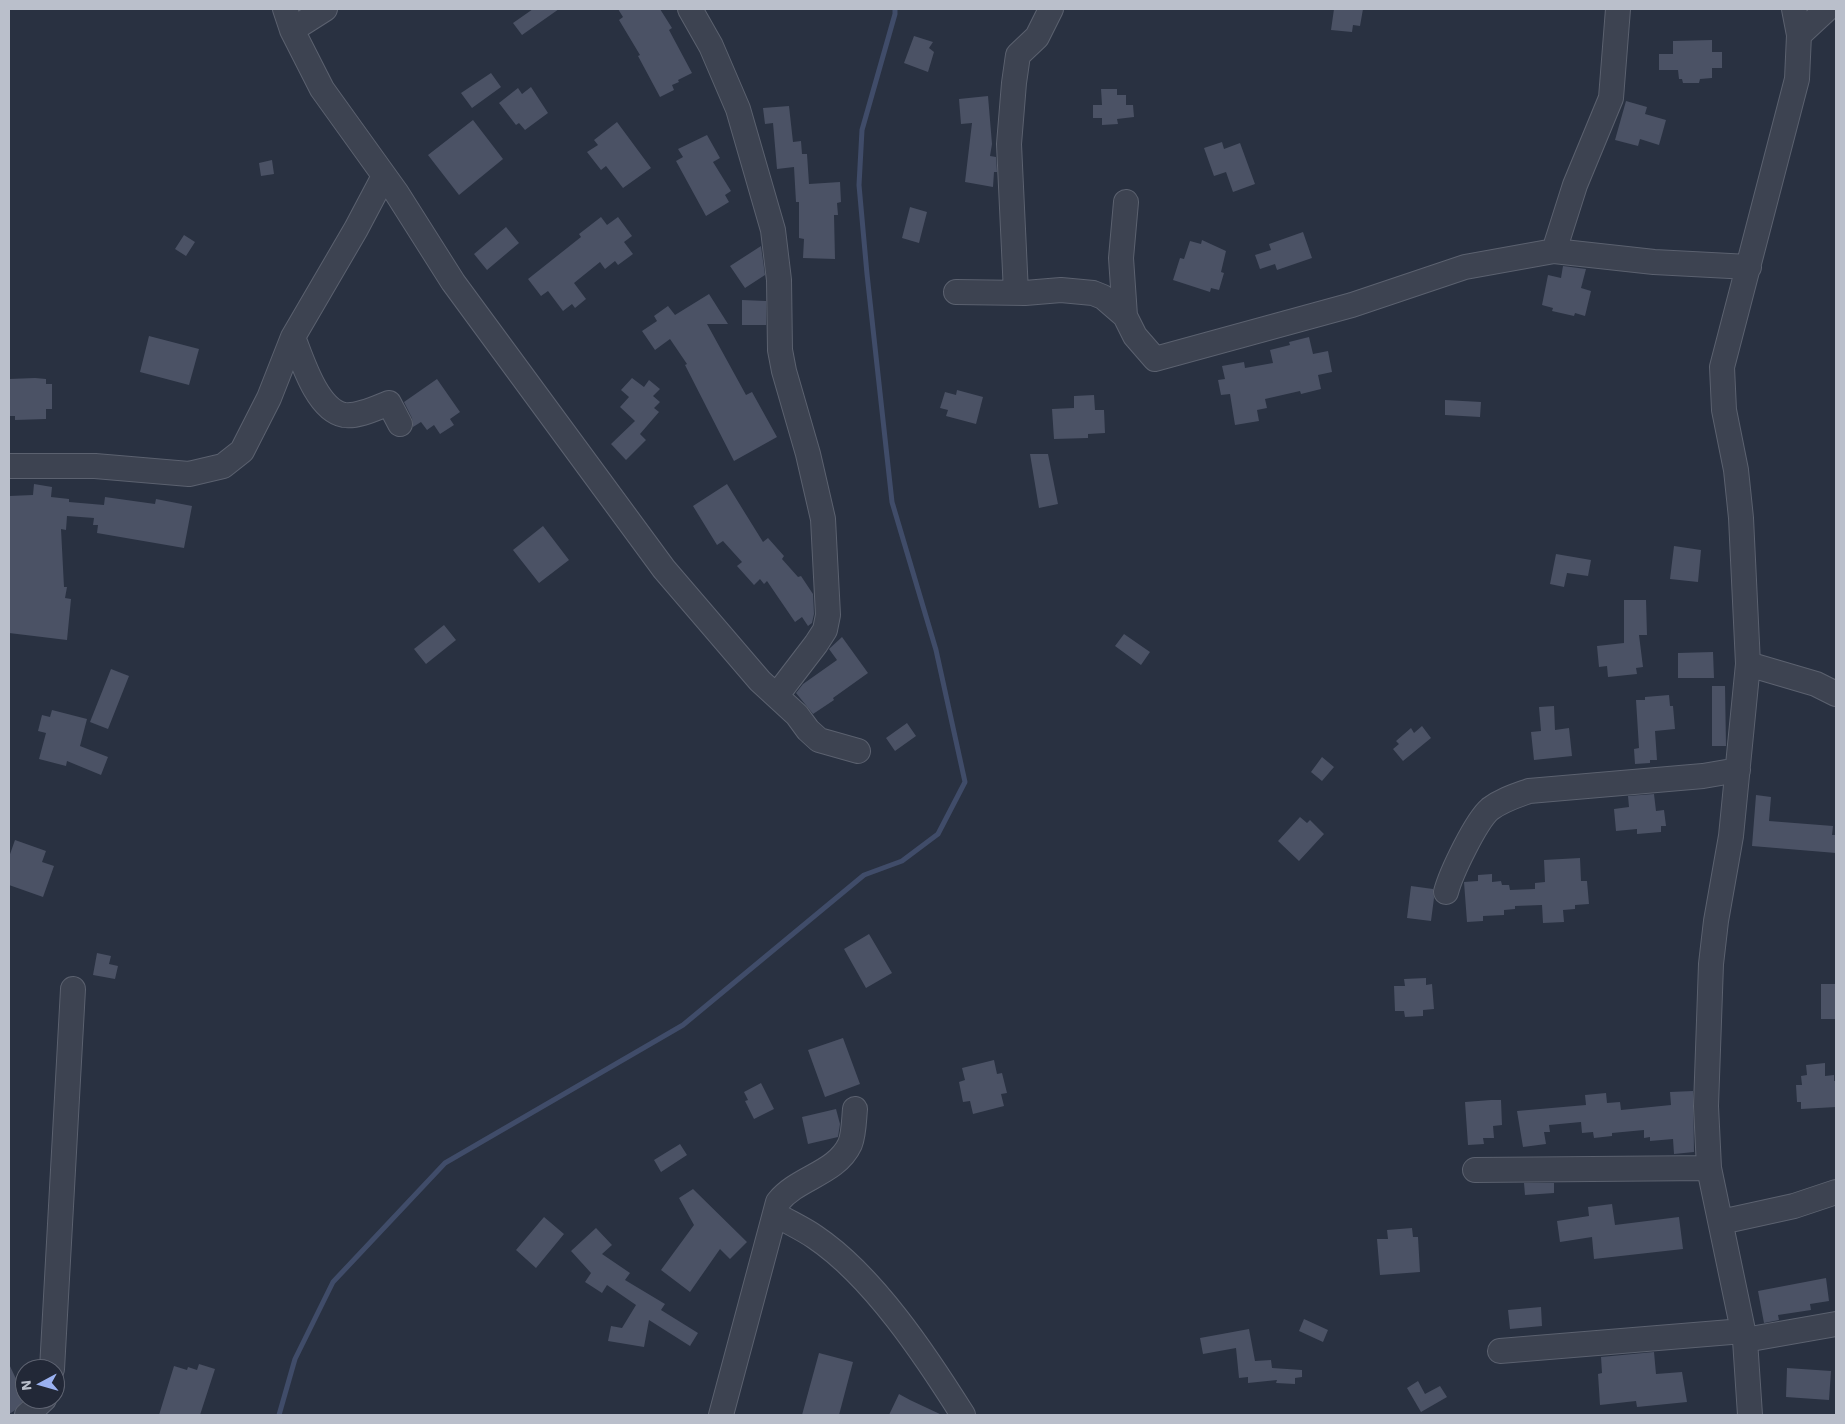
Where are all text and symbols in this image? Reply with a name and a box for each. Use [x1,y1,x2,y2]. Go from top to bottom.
north arrow [15,1359,65,1409]
text: N [18,1379,35,1391]

